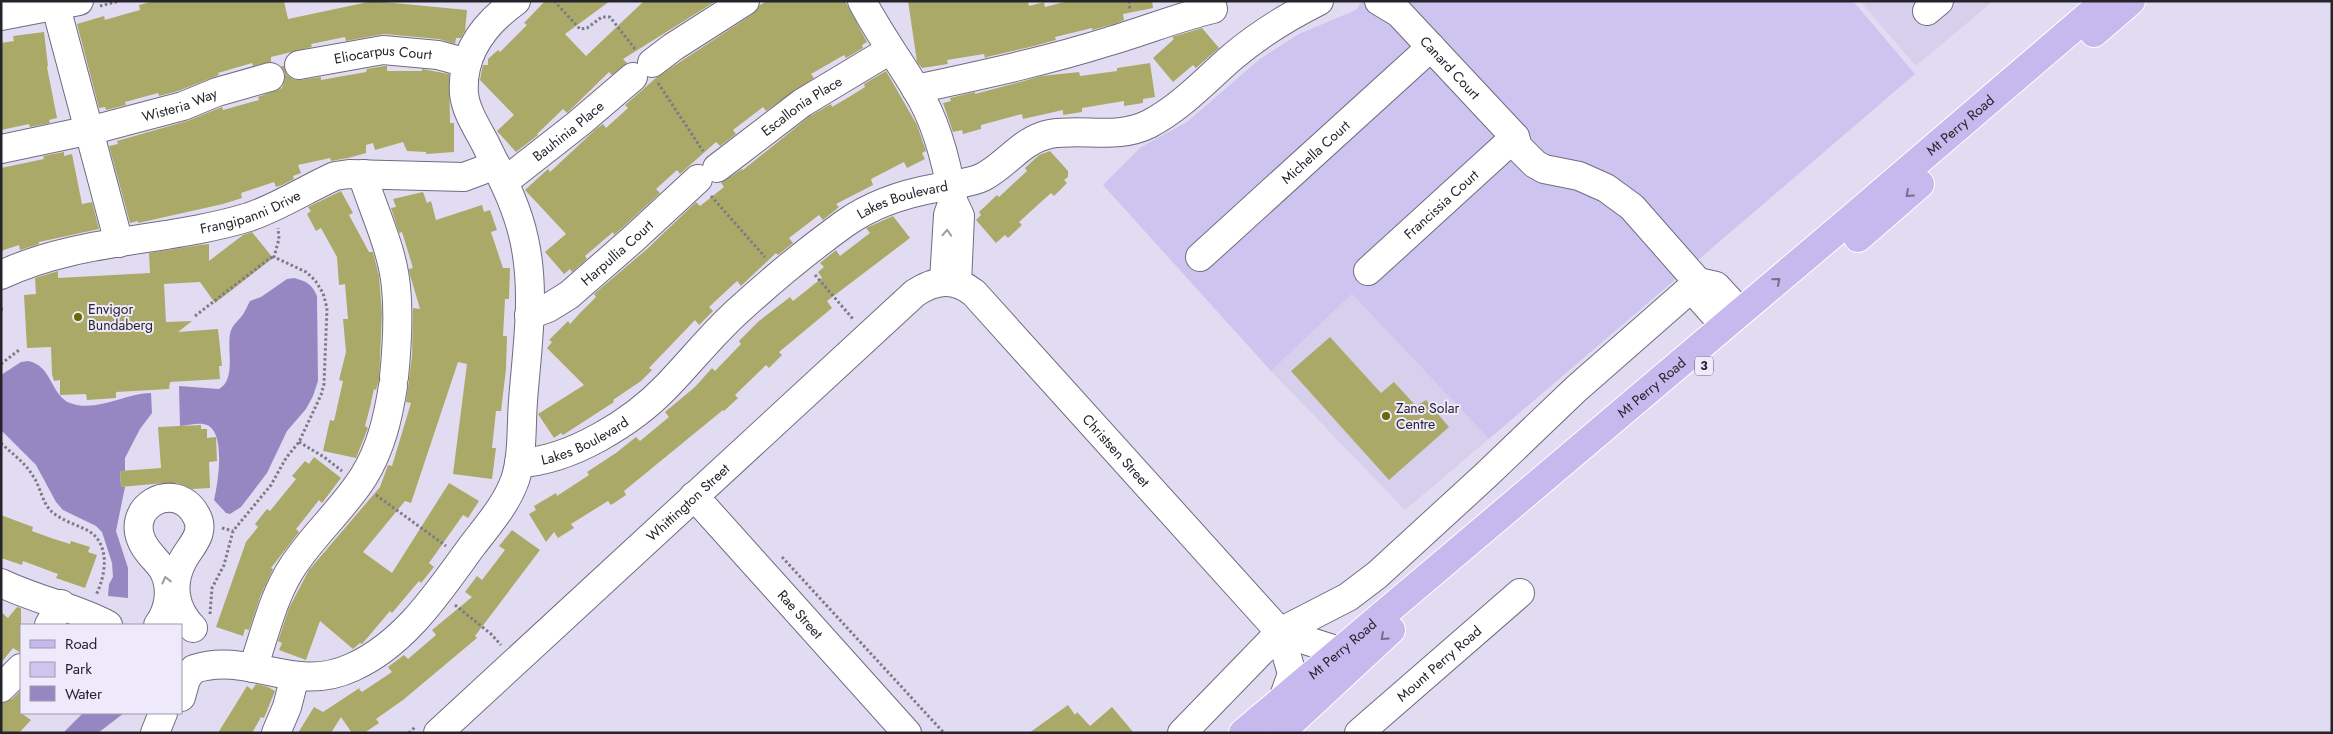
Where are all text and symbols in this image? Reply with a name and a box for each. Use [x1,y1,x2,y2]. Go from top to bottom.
street label: Canard Court [1415,31,1485,104]
street label: Eliocarpus Court [332,40,433,69]
street label: Escallonia Place [757,71,846,141]
street label: Wisteria Way [140,83,221,127]
street label: Mt Perry Road [1922,90,1998,160]
street label: Bauhinia Place [528,96,608,166]
street label: Michella Court [1277,115,1355,189]
street label: Francissia Court [1399,165,1483,244]
street label: Lakes Boulevard [853,176,950,224]
street label: Frangipanni Drive [198,185,304,239]
one-way arrow [1906,188,1915,197]
street label: Harpullia Court [576,215,658,290]
one-way arrow [941,228,952,236]
one-way arrow [1771,278,1780,287]
place label: Envigor Bundaberg [88,299,153,335]
marker: Envigor Bundaberg [72,311,84,323]
street label: Mt Perry Road [1613,353,1690,422]
road number: 3 [1695,356,1713,376]
place label: Zane Solar Centre [1396,398,1459,434]
street label: Christsen Street [1078,410,1155,492]
marker: Zane Solar Centre [1380,410,1392,422]
street label: Lakes Boulevard [539,412,632,470]
street label: Whittington Street [642,459,734,546]
one-way arrow [161,576,171,584]
street label: Rae Street [773,585,828,644]
street label: Mt Perry Road [1304,614,1381,684]
street label: Mount Perry Road [1392,621,1486,706]
legend [20,624,182,714]
one-way arrow [1381,631,1390,640]
text: Road [65,633,97,655]
text: Park [65,658,92,680]
text: Water [65,683,103,705]

